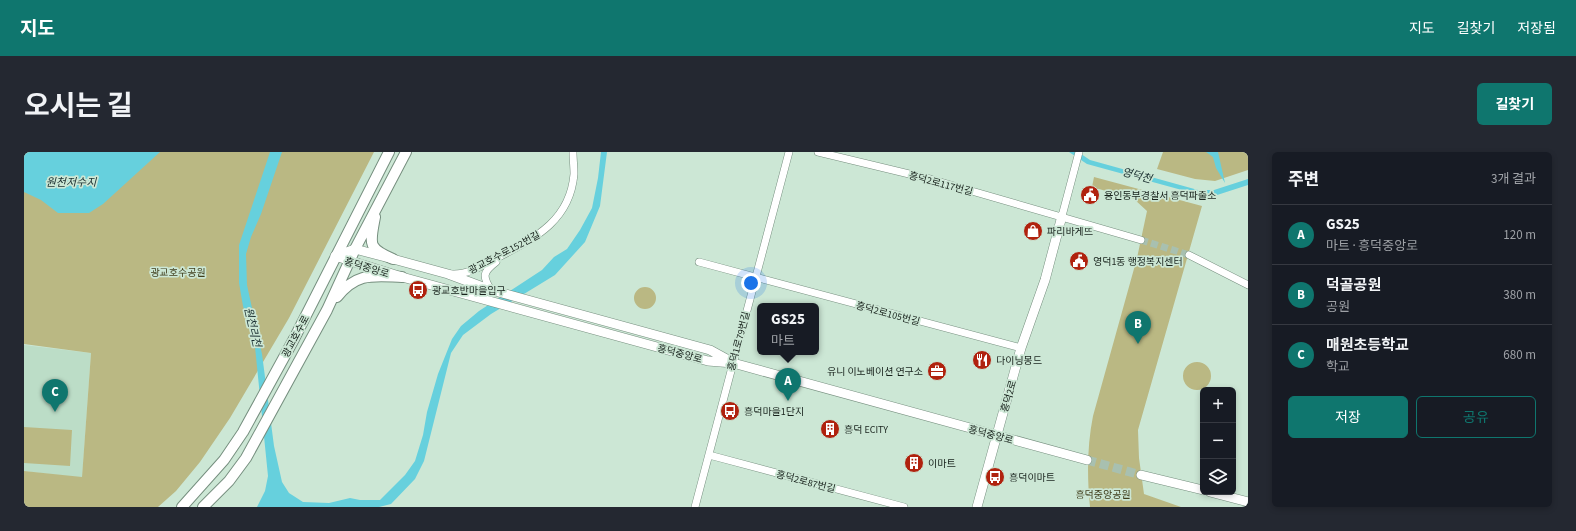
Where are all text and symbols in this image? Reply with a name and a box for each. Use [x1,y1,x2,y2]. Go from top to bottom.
text: 지도 [20,16,55,43]
text: 지도 [1409,19,1435,39]
text: 길찾기 [1457,19,1495,39]
text: 저장됨 [1517,19,1556,39]
button: 길찾기 [1477,83,1552,125]
text: 오시는 길 [24,86,133,126]
water label: 영덕천 [1120,164,1155,187]
text: 주변 [1288,168,1319,192]
street label: 흥덕2로117번길 [907,169,974,199]
text: 3개 결과 [1491,170,1536,188]
water label: 원천저수지 [46,175,97,190]
public building icon: 용인동부경찰서 흥덕파출소 [1079,184,1101,206]
place label: 용인동부경찰서 흥덕파출소 [1104,189,1216,203]
text: GS25 [1326,214,1360,235]
shop icon: 파리바게뜨 [1022,220,1044,242]
place label: 파리바게뜨 [1047,225,1093,239]
text: A [1297,226,1305,244]
text: 120 m [1503,226,1536,244]
street label: 광교호수로152번길 [466,228,543,278]
text: 마트 · 흥덕중앙로 [1326,237,1418,255]
public building icon: 영덕1동 행정복지센터 [1068,250,1090,272]
street label: 흥덕중앙로 [343,255,391,281]
place label: 영덕1동 행정복지센터 [1093,255,1183,269]
park label: 광교호수공원 [150,266,206,280]
your location [741,273,761,293]
text: 덕골공원 [1326,275,1381,296]
bus stop icon: 광교호반마을입구 [407,279,429,301]
place label: 광교호반마을입구 [432,284,506,298]
text: B [1297,286,1305,304]
text: 380 m [1503,286,1536,304]
text: 공원 [1326,298,1350,316]
street label: 흥덕2로105번길 [854,299,921,329]
popup [757,303,819,355]
water label: 원천리천 [241,306,265,350]
text: GS25 [771,309,805,330]
street label: 흥덕1로79번길 [724,310,754,372]
pin: B [1125,311,1151,344]
street label: 광교호수로 [279,313,313,360]
text: 마트 [771,332,795,350]
text: 매원초등학교 [1326,335,1409,356]
street label: 흥덕중앙로 [656,341,704,367]
text: C [1297,346,1305,364]
text: 680 m [1503,346,1536,364]
restaurant icon: 다이닝몽드 [971,349,993,371]
place label: 다이닝몽드 [996,354,1042,368]
text: 학교 [1326,358,1350,376]
office icon: 유니 이노베이션 연구소 [926,360,948,382]
place label: 유니 이노베이션 연구소 [827,365,923,379]
pin: A [775,368,801,401]
pin: C [42,379,68,412]
street label: 흥덕2로 [998,379,1020,414]
map controls [1200,387,1236,495]
button: + [1200,387,1236,423]
button: 저장 [1288,396,1408,438]
button: 공유 [1416,396,1536,438]
bus stop icon: 흥덕마을1단지 [719,400,741,422]
place label: 흥덕마을1단지 [744,405,804,419]
building icon: 흥덕 ECITY [819,418,841,440]
street label: 흥덕중앙로 [967,422,1015,448]
place label: 흥덕 ECITY [844,423,888,437]
button: − [1200,423,1236,459]
building icon: 이마트 [903,452,925,474]
place label: 이마트 [928,457,956,471]
button: layers [1200,459,1236,495]
bus stop icon: 흥덕이마트 [984,466,1006,488]
street label: 흥덕2로87번길 [775,467,837,497]
place label: 흥덕이마트 [1009,471,1055,485]
park label: 흥덕중앙공원 [1075,488,1131,502]

